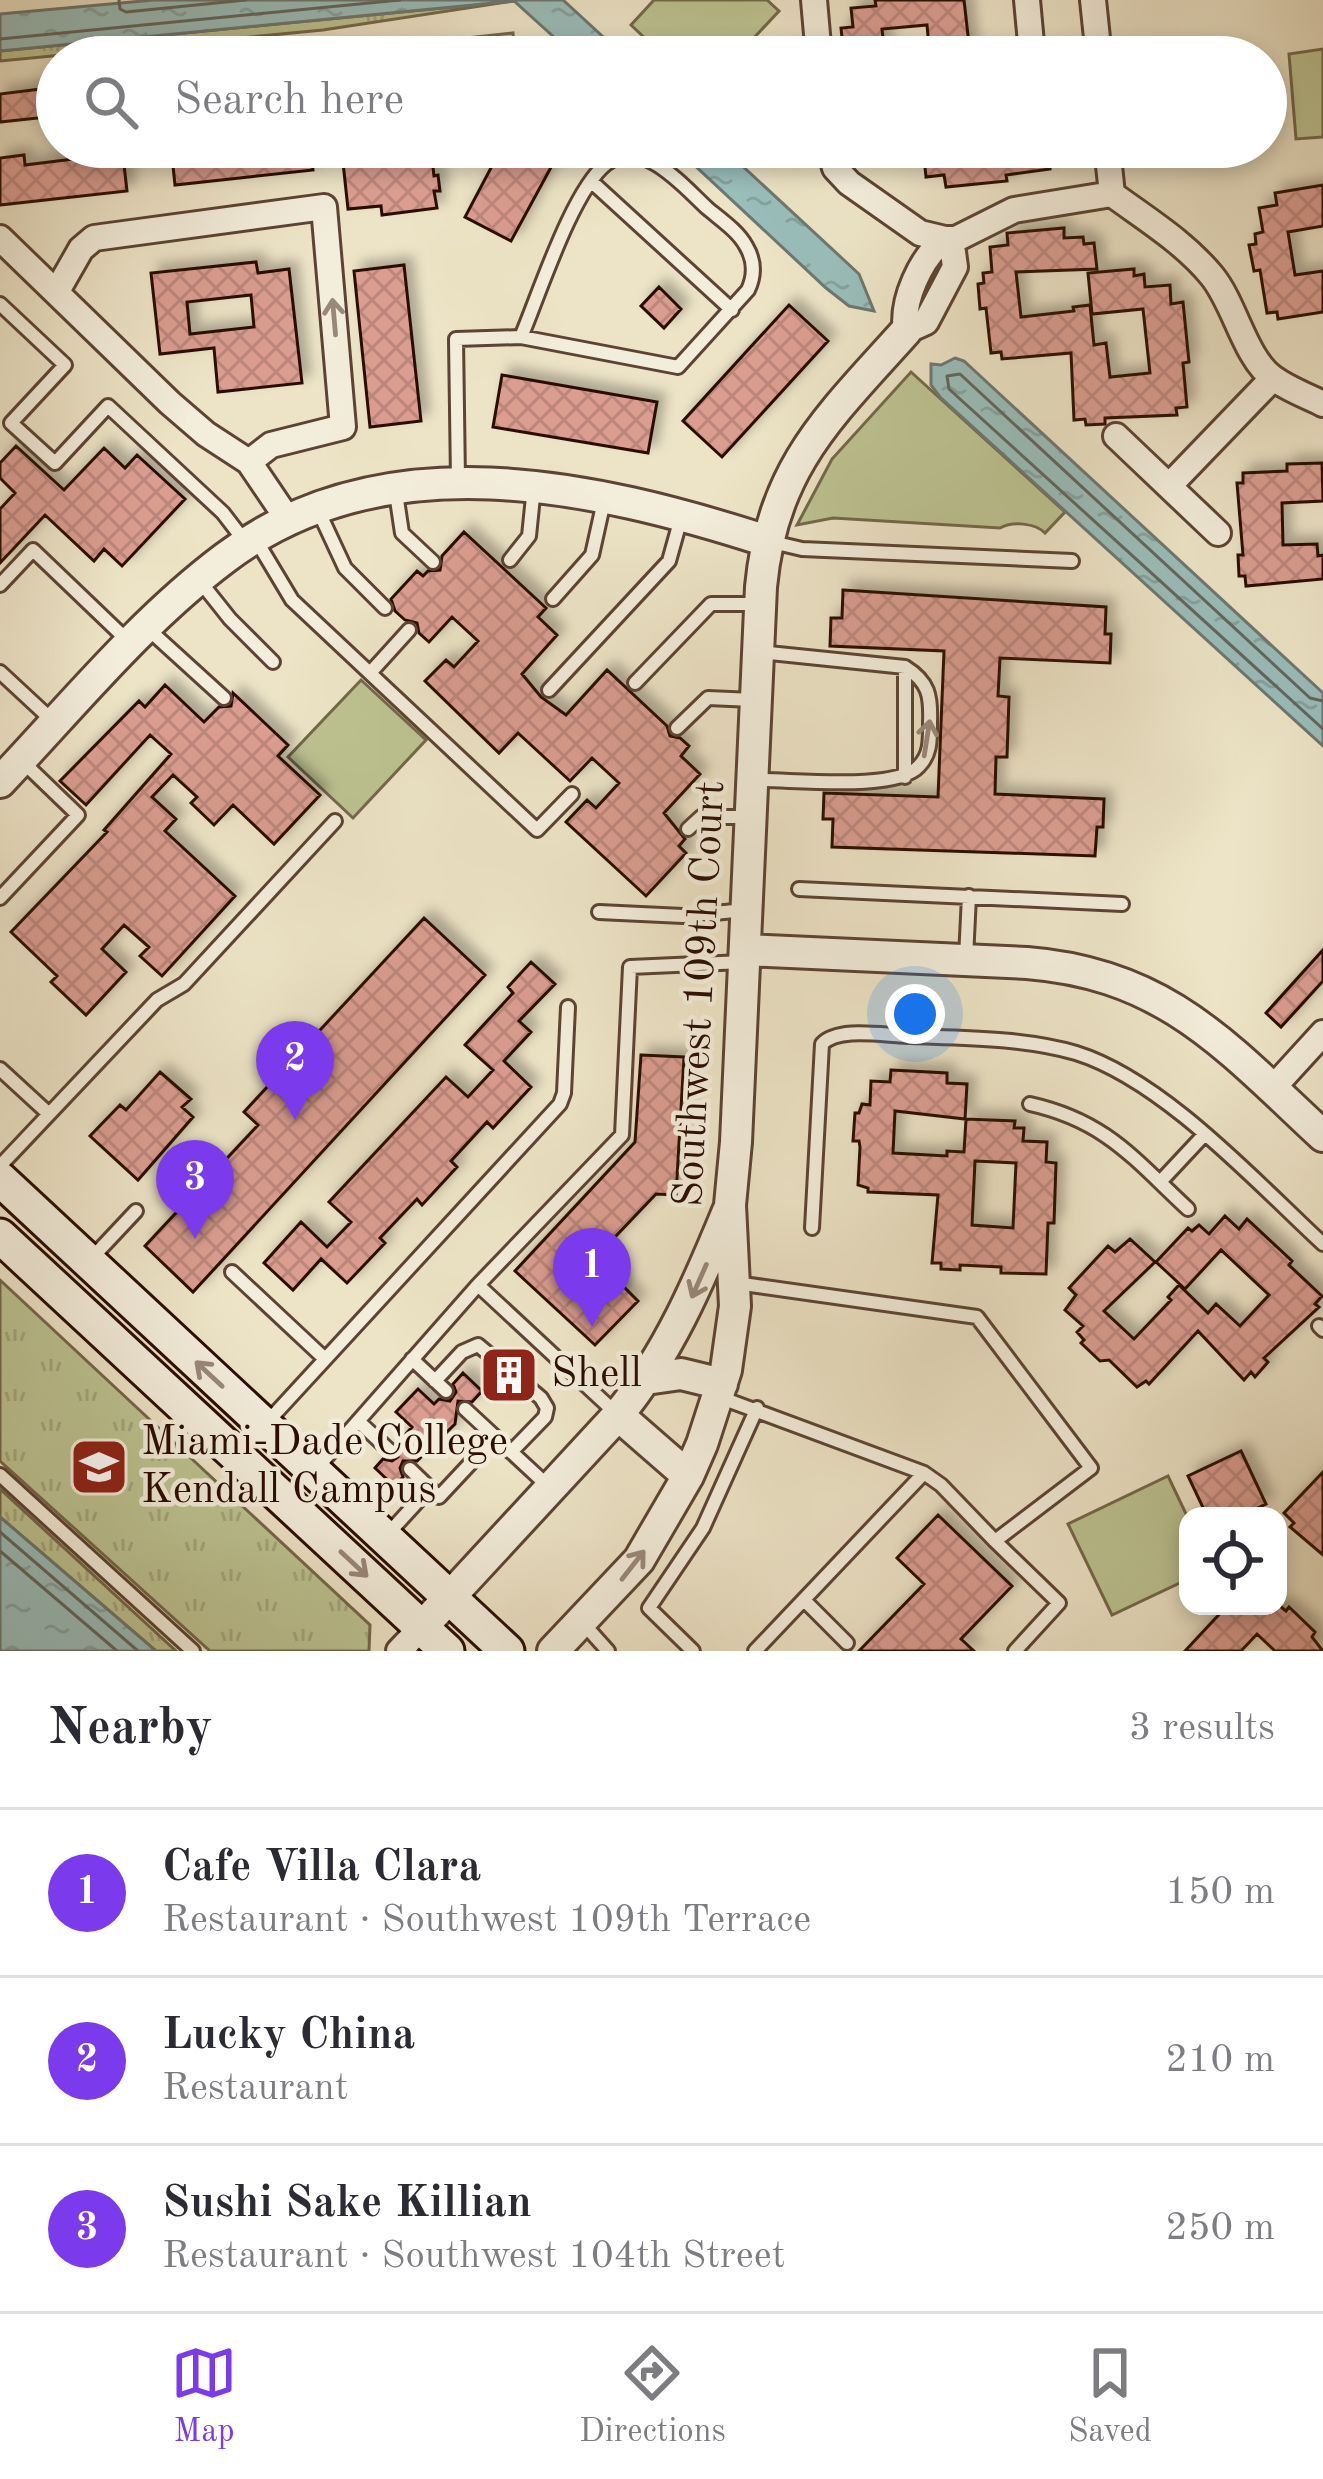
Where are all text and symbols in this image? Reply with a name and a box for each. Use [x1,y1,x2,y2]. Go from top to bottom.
search box [36,36,1287,168]
icon: search [78,69,144,135]
text: Search here [174,79,404,124]
one-way arrow [322,298,345,337]
one-way arrow [917,720,940,759]
street label: Southwest 109th Court [669,780,733,1208]
your location [885,984,945,1044]
pin: 2 [256,1021,334,1120]
pin: 3 [156,1140,234,1239]
pin: 1 [553,1228,631,1327]
one-way arrow [686,1262,708,1298]
building icon: Shell [478,1344,540,1406]
place label: Shell [551,1354,642,1396]
one-way arrow [194,1360,224,1388]
place label: Miami-Dade College Kendall Campus [141,1422,508,1512]
school or university icon: Miami-Dade College Kendall Campus [68,1436,130,1498]
map controls [1179,1507,1287,1615]
button: locate [1179,1507,1287,1615]
one-way arrow [338,1550,368,1577]
one-way arrow [619,1550,645,1582]
text: Nearby [48,1704,213,1755]
text: 3 results [1129,1709,1275,1748]
text: Cafe Villa Clara [162,1846,481,1891]
text: 1 [76,1873,98,1912]
text: 150 m [1165,1873,1275,1912]
text: Restaurant · Southwest 109th Terrace [162,1901,811,1940]
text: Lucky China [162,2014,415,2059]
text: 2 [76,2041,98,2080]
text: 210 m [1165,2041,1275,2080]
text: Restaurant [162,2069,349,2108]
text: Sushi Sake Killian [162,2182,532,2227]
text: 3 [76,2209,98,2248]
text: 250 m [1165,2209,1275,2248]
text: Restaurant · Southwest 104th Street [162,2237,785,2276]
tab: Map [171,2340,237,2453]
tab: Directions [579,2340,726,2453]
tab: Saved [1068,2340,1152,2453]

